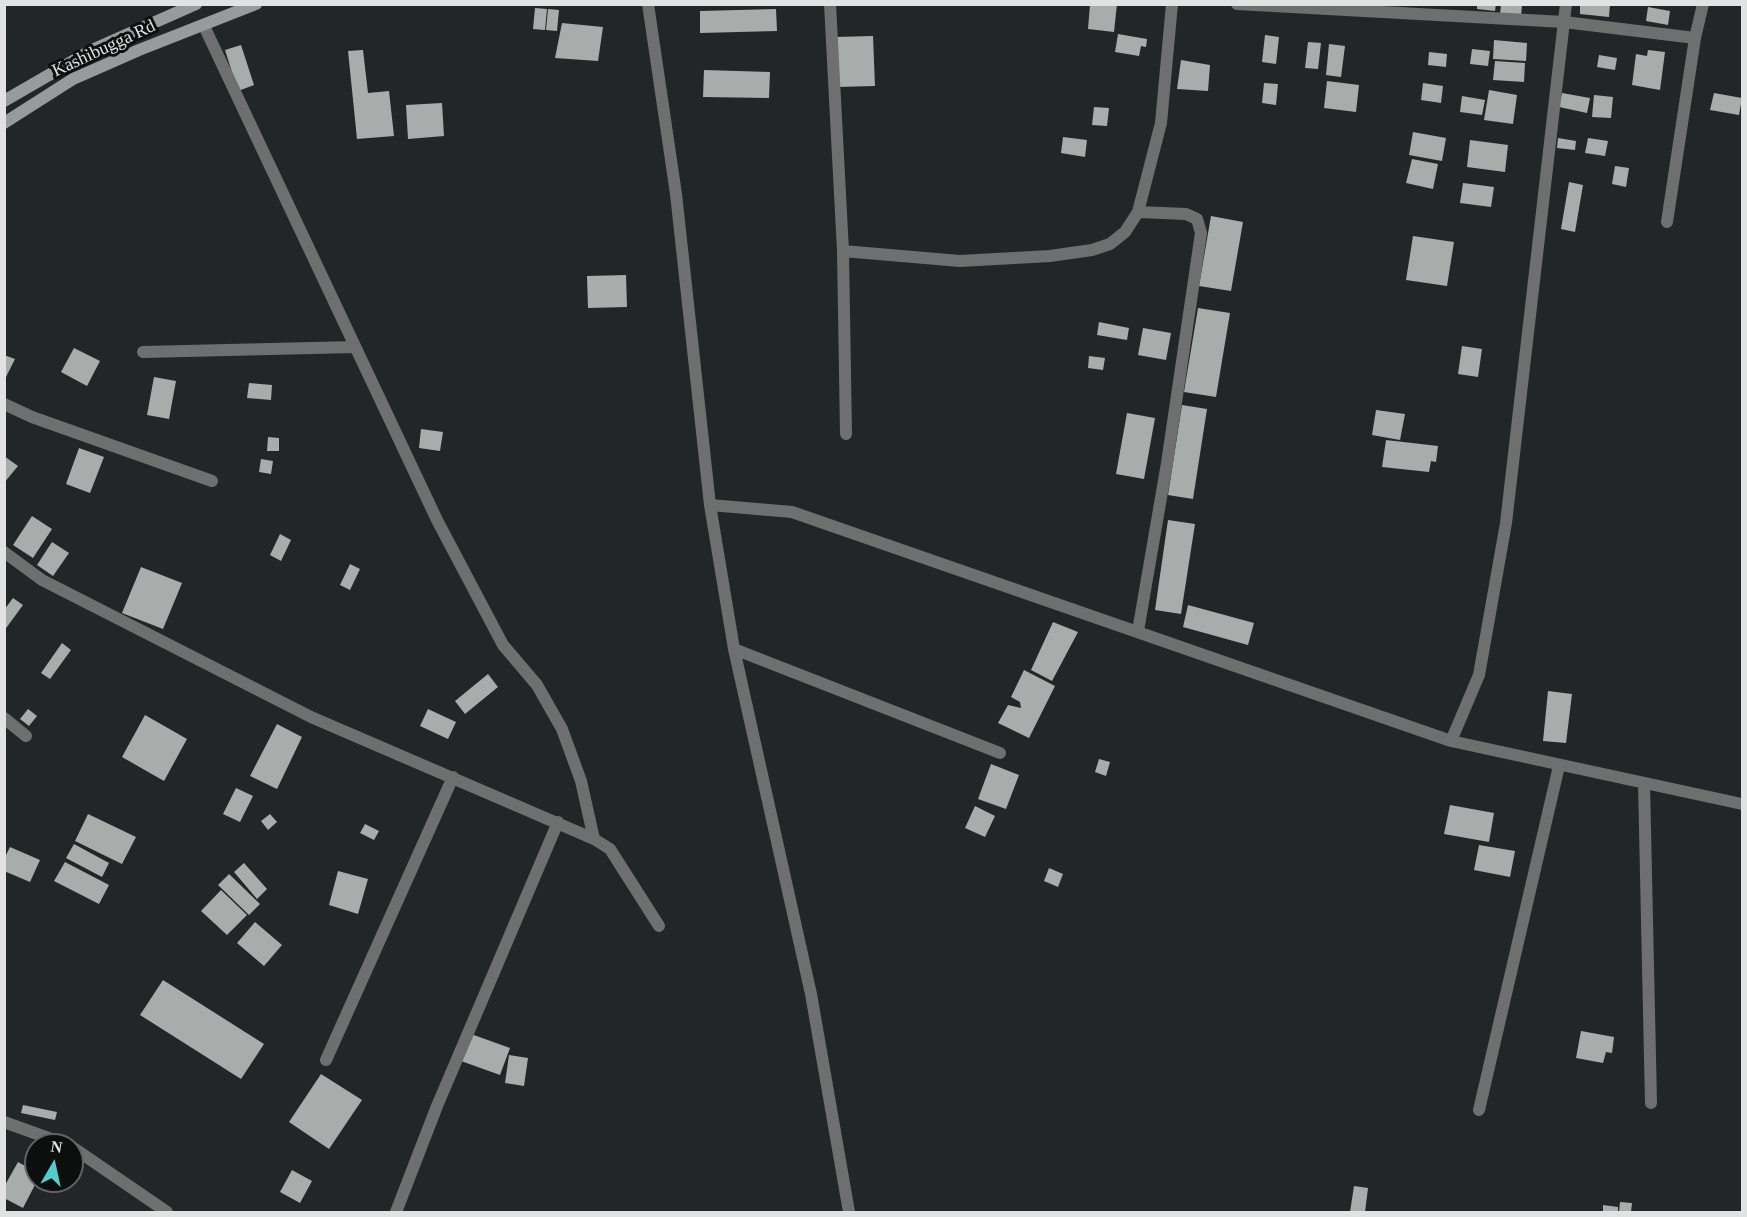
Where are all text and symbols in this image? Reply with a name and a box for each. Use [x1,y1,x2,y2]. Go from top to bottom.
street label: Kashibugga Rd [49,16,159,82]
north arrow [24,1133,84,1193]
text: N [50,1137,64,1156]

